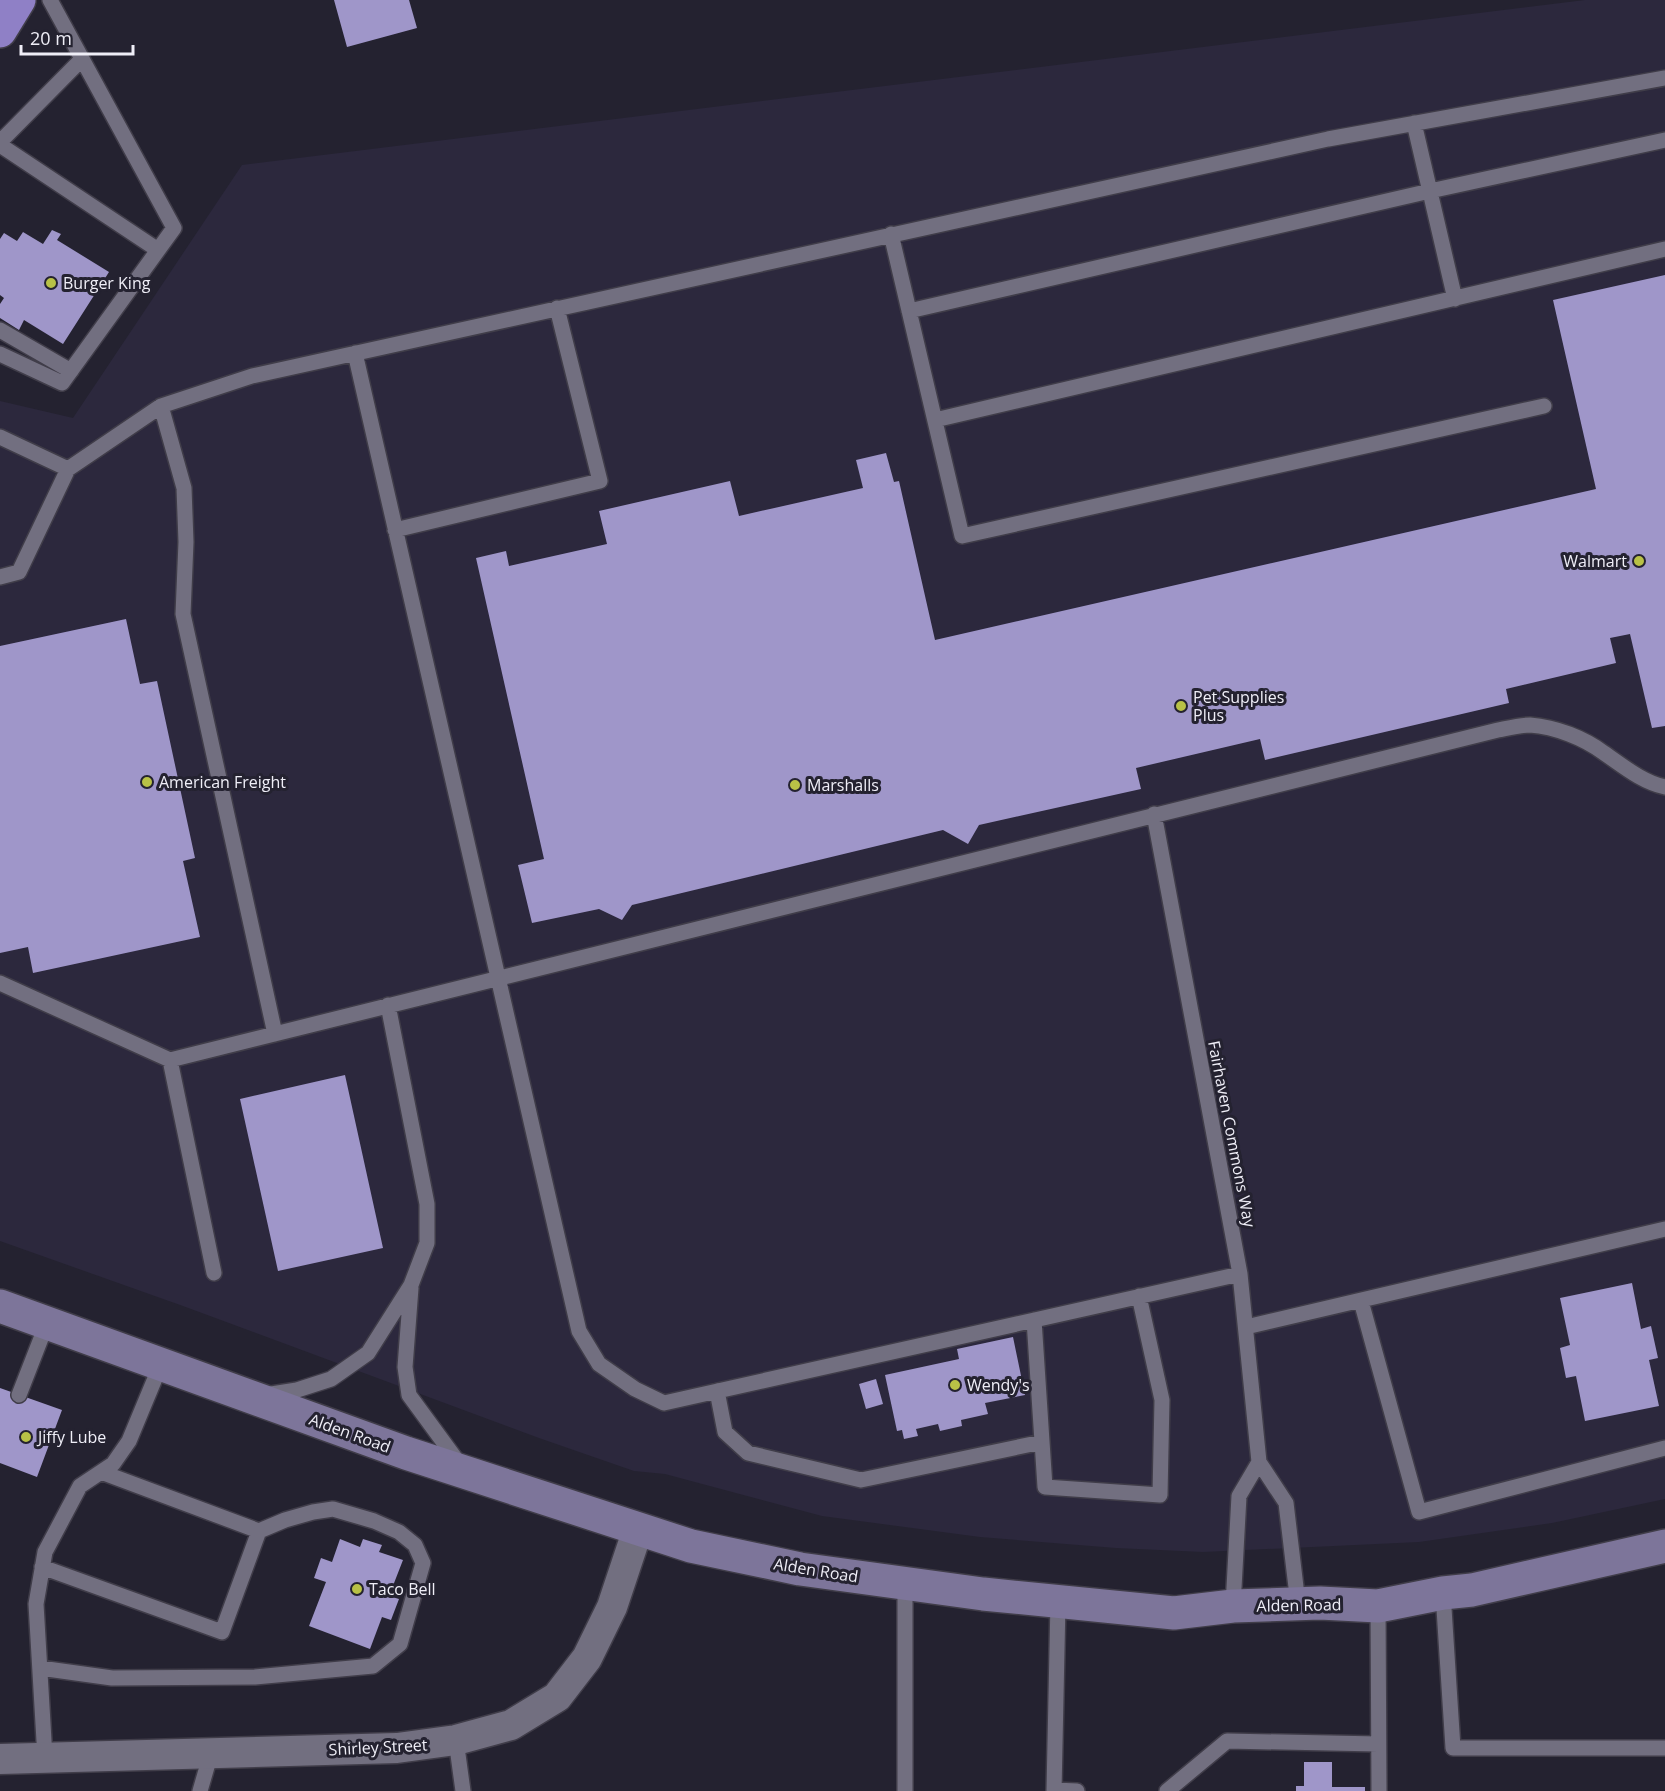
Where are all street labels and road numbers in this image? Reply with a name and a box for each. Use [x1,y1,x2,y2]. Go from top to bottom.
street label: Fairhaven Commons Way [1203,1039,1261,1230]
street label: Alden Road [306,1408,394,1458]
street label: Alden Road [772,1552,860,1588]
street label: Alden Road [1256,1593,1342,1617]
street label: Shirley Street [328,1733,428,1761]

